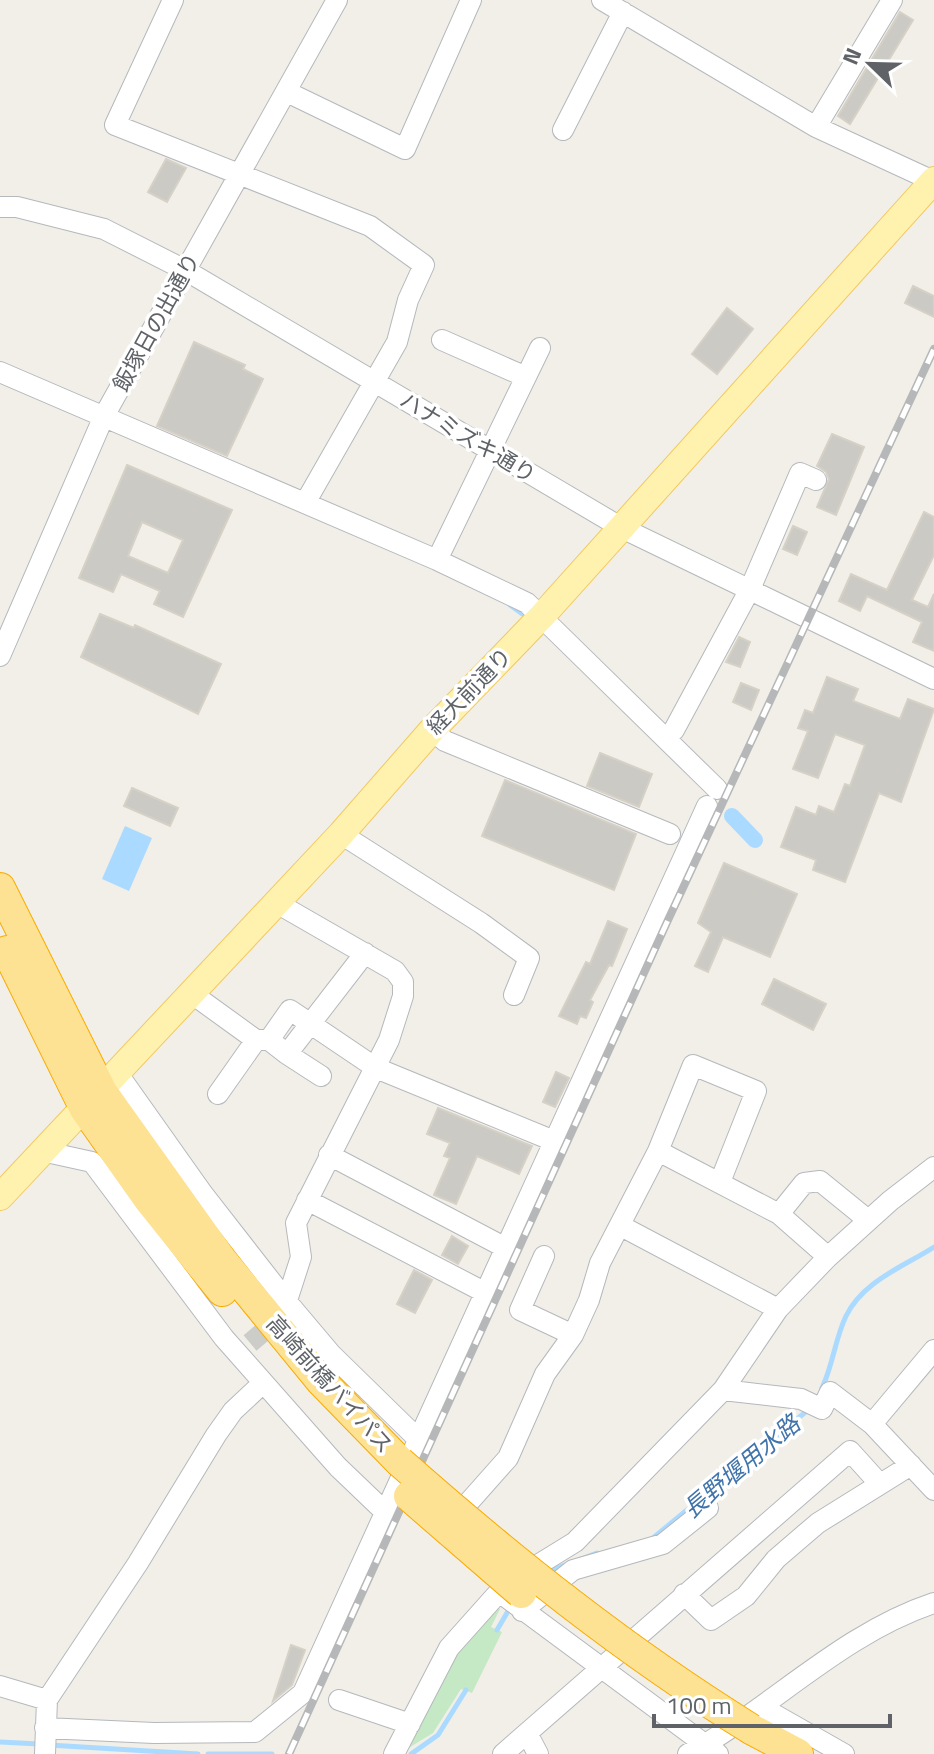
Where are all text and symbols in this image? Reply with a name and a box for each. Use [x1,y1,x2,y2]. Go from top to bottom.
north arrow [830,24,910,104]
text: N [833,43,870,70]
street label: 飯塚日の出通り [104,246,208,398]
street label: ハナミズキ通り [393,383,543,491]
street label: 経大前通り [419,640,519,742]
street label: 高崎前橋バイパス [259,1307,401,1461]
water label: 長野堰用水路 [674,1405,809,1526]
scale bar [654,1678,890,1728]
text: 100 m [666,1687,732,1723]

